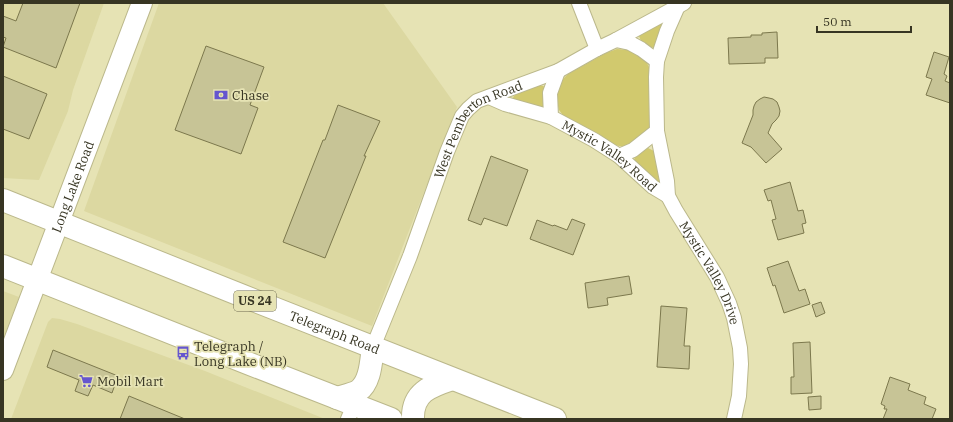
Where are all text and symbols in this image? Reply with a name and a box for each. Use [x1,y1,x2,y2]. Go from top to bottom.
scale bar [817,8,911,34]
text: 50 m [823,14,852,29]
street label: West Pemberton Road [430,77,525,181]
bank icon: Chase [213,87,229,103]
place label: Chase [232,87,269,104]
street label: Mystic Valley Road [559,116,661,196]
street label: Long Lake Road [48,139,98,235]
street label: Mystic Valley Drive [675,218,743,326]
road number: US 24 [234,291,276,311]
street label: Telegraph Road [287,307,382,358]
place label: Telegraph / Long Lake (NB) [194,338,287,370]
bus stop icon: Telegraph / Long Lake (NB) [175,345,191,361]
supermarket icon: Mobil Mart [78,373,94,389]
place label: Mobil Mart [97,373,164,390]

